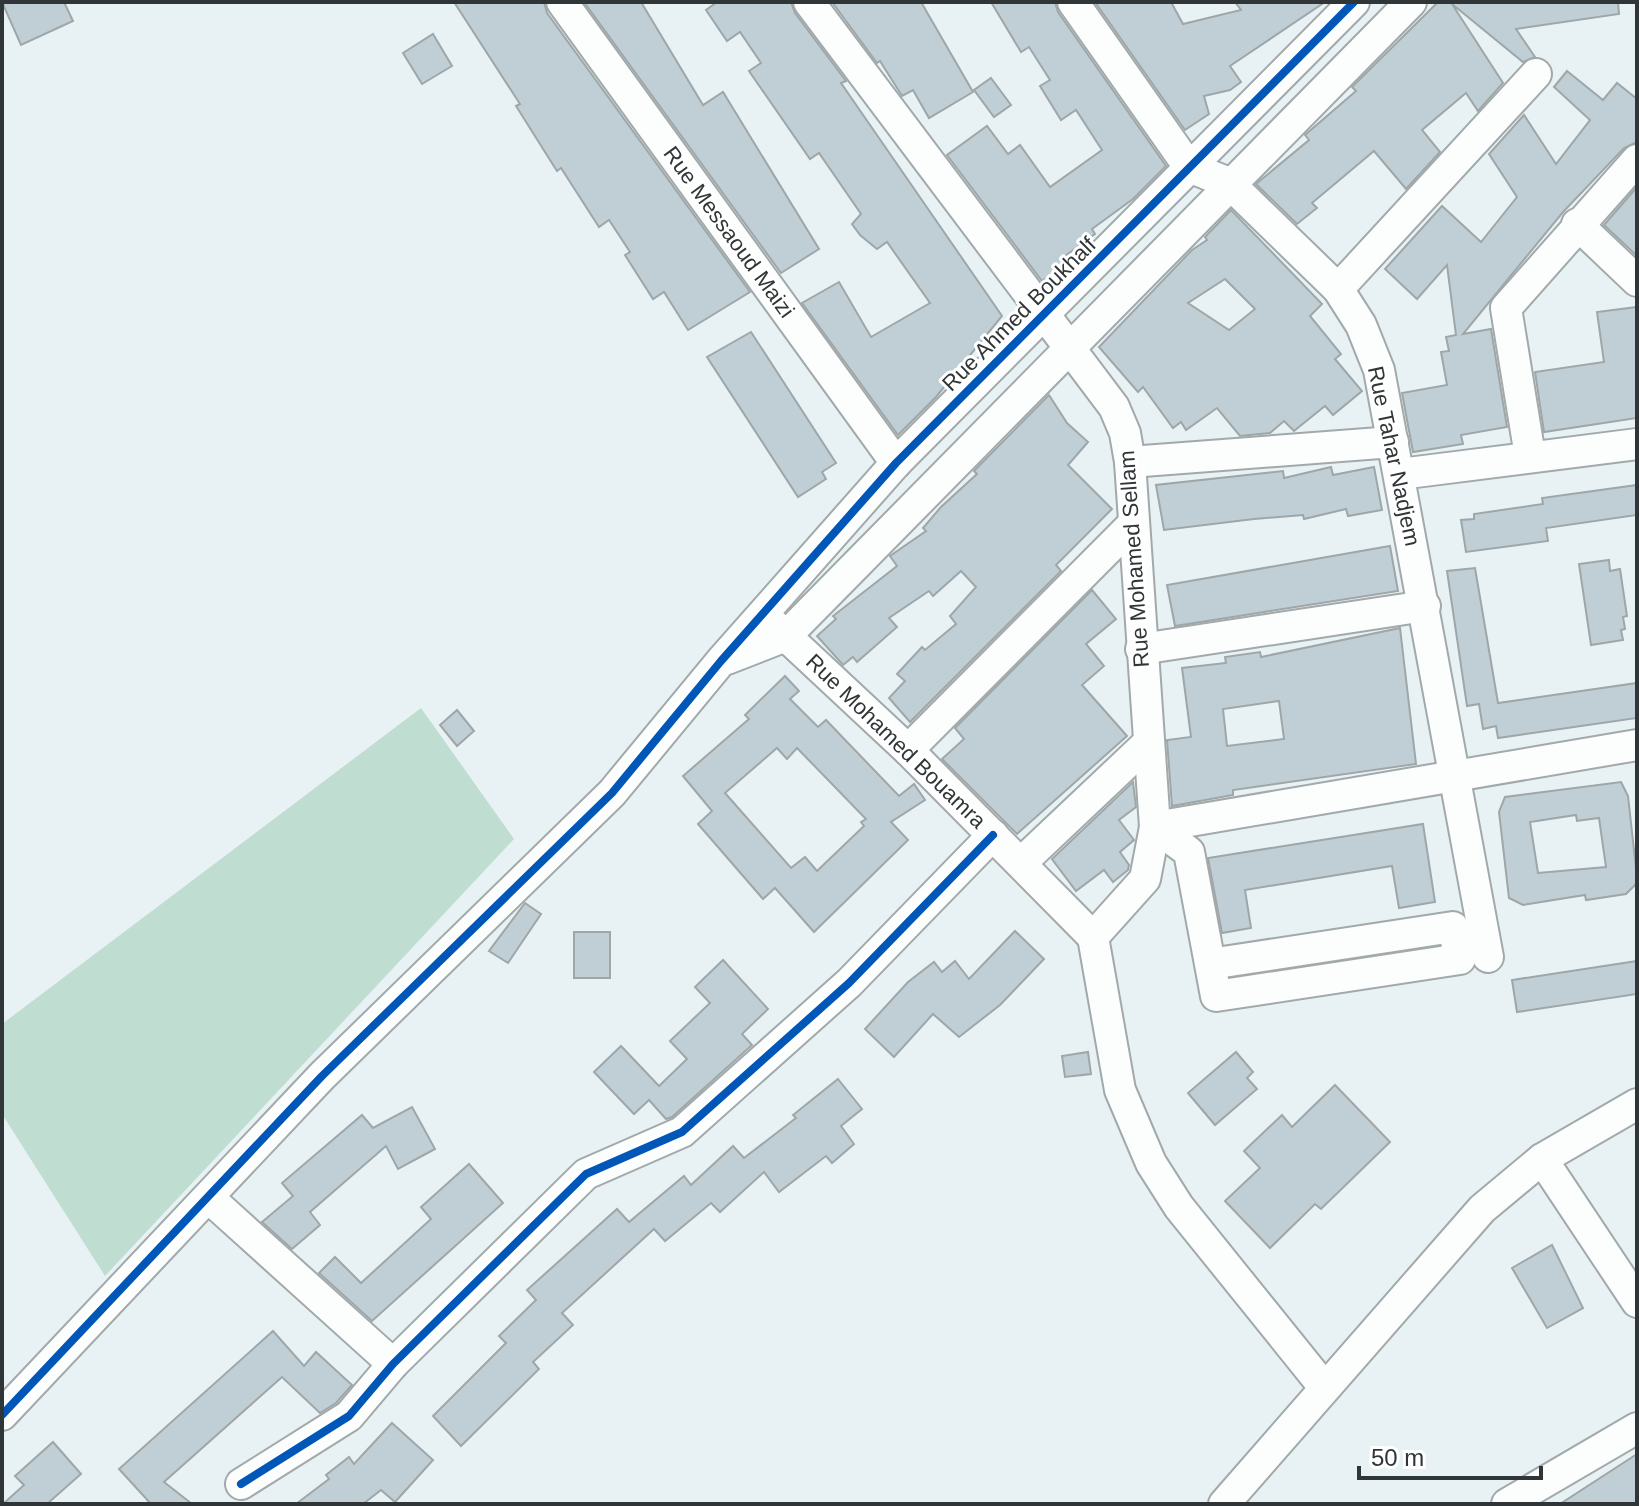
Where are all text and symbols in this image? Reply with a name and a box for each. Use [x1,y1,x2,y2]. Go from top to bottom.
street label: Rue Messaoud Maizi [659,142,799,322]
street label: Rue Ahmed Boukhalf [937,231,1102,396]
street label: Rue Tahar Nadjem [1363,364,1425,548]
street label: Rue Mohamed Sellam [1114,450,1154,668]
street label: Rue Mohamed Bouamra [801,649,991,834]
scale bar [1359,1430,1541,1480]
text: 50 m [1371,1444,1424,1471]

